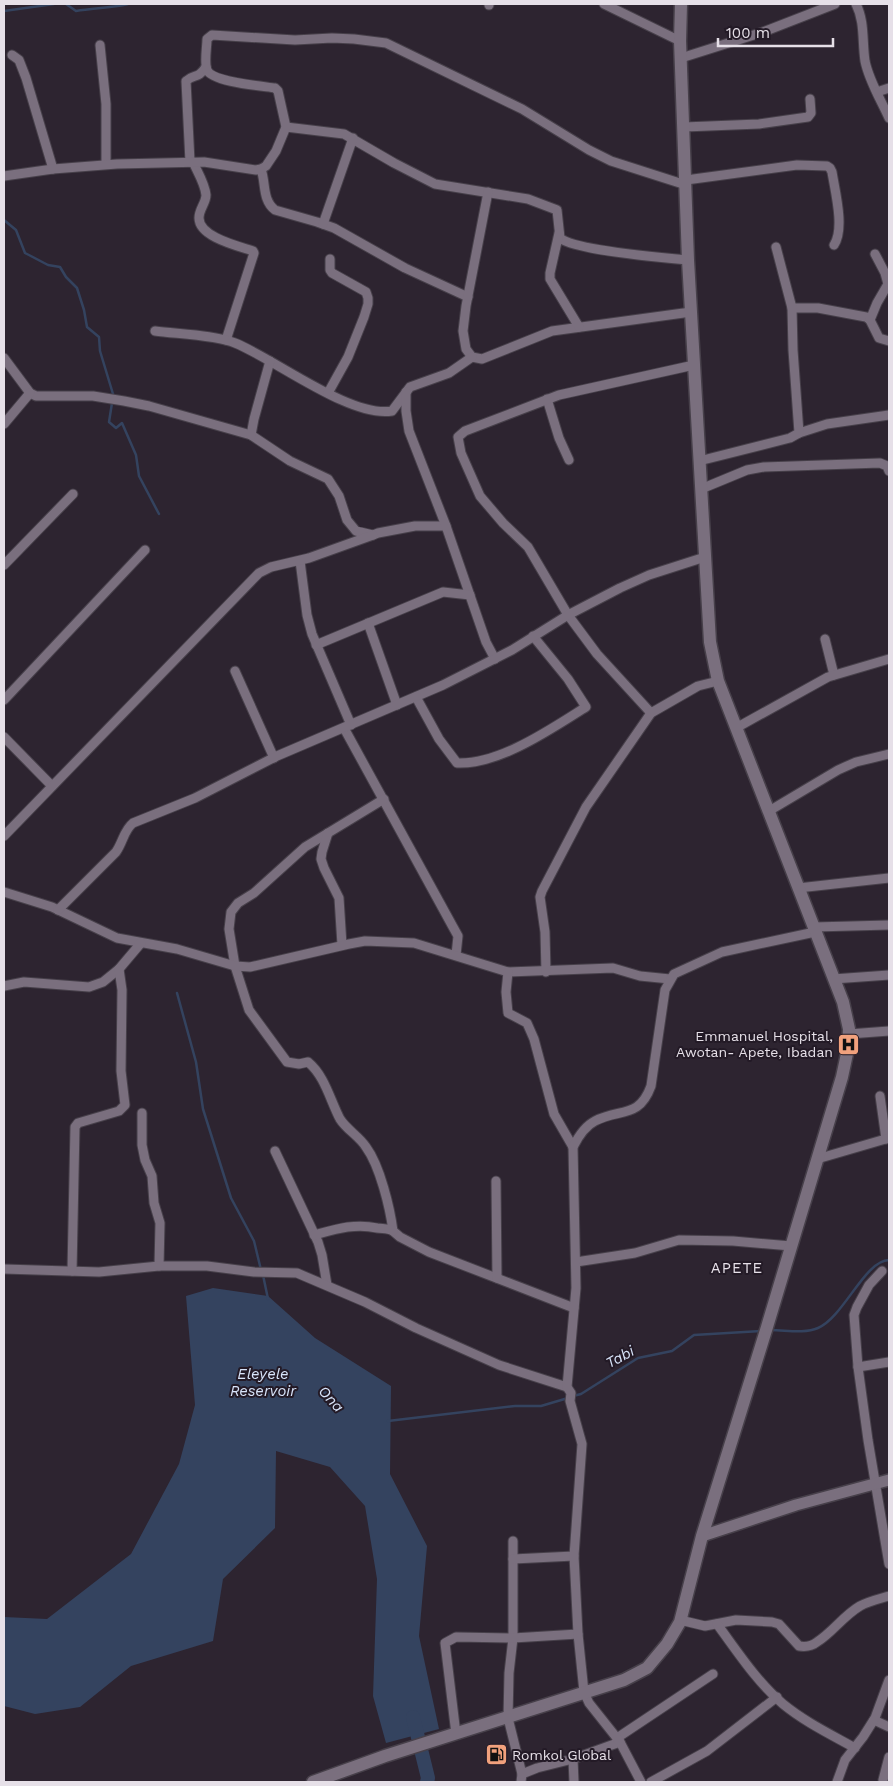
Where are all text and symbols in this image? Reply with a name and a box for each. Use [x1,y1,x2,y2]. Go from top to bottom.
scale bar [718,15,833,47]
text: 100 m [726,24,770,42]
place label: Emmanuel Hospital, Awotan- Apete, Ibadan [676,1028,833,1060]
hospital icon: Emmanuel Hospital, Awotan- Apete, Ibadan [837,1032,861,1056]
district label: APETE [711,1259,763,1277]
water label: Tabi [603,1341,638,1372]
water label: Eleyele Reservoir [230,1365,297,1400]
water label: Ona [315,1382,347,1416]
fuel station icon: Romkol Global [484,1743,508,1767]
place label: Romkol Global [512,1747,612,1763]

